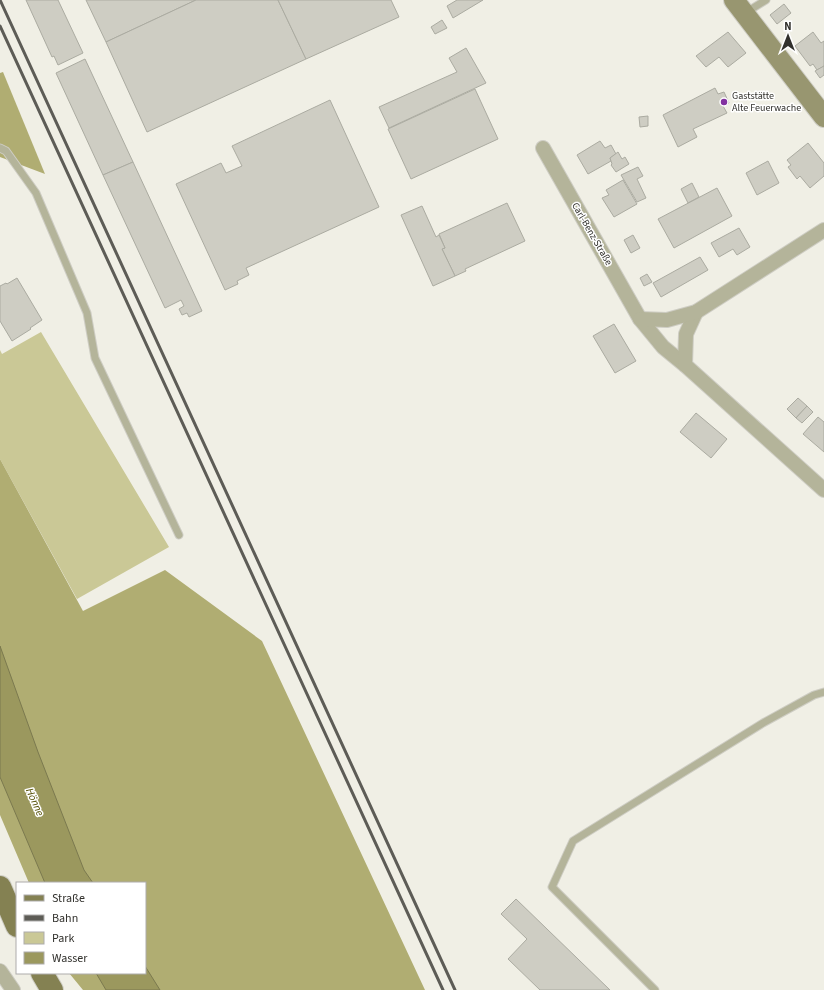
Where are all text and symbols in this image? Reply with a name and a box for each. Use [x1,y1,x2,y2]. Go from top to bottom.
north arrow [768,16,808,56]
text: N [784,19,792,34]
place label: Gaststätte Alte Feuerwache [732,89,801,115]
marker: Gaststätte Alte Feuerwache [719,97,729,107]
street label: Carl-Benz-Straße [568,200,616,268]
water label: Hönne [22,786,48,818]
legend [16,882,146,974]
text: Straße [52,890,85,907]
text: Bahn [52,910,78,927]
text: Park [52,930,74,947]
text: Wasser [52,950,88,967]

